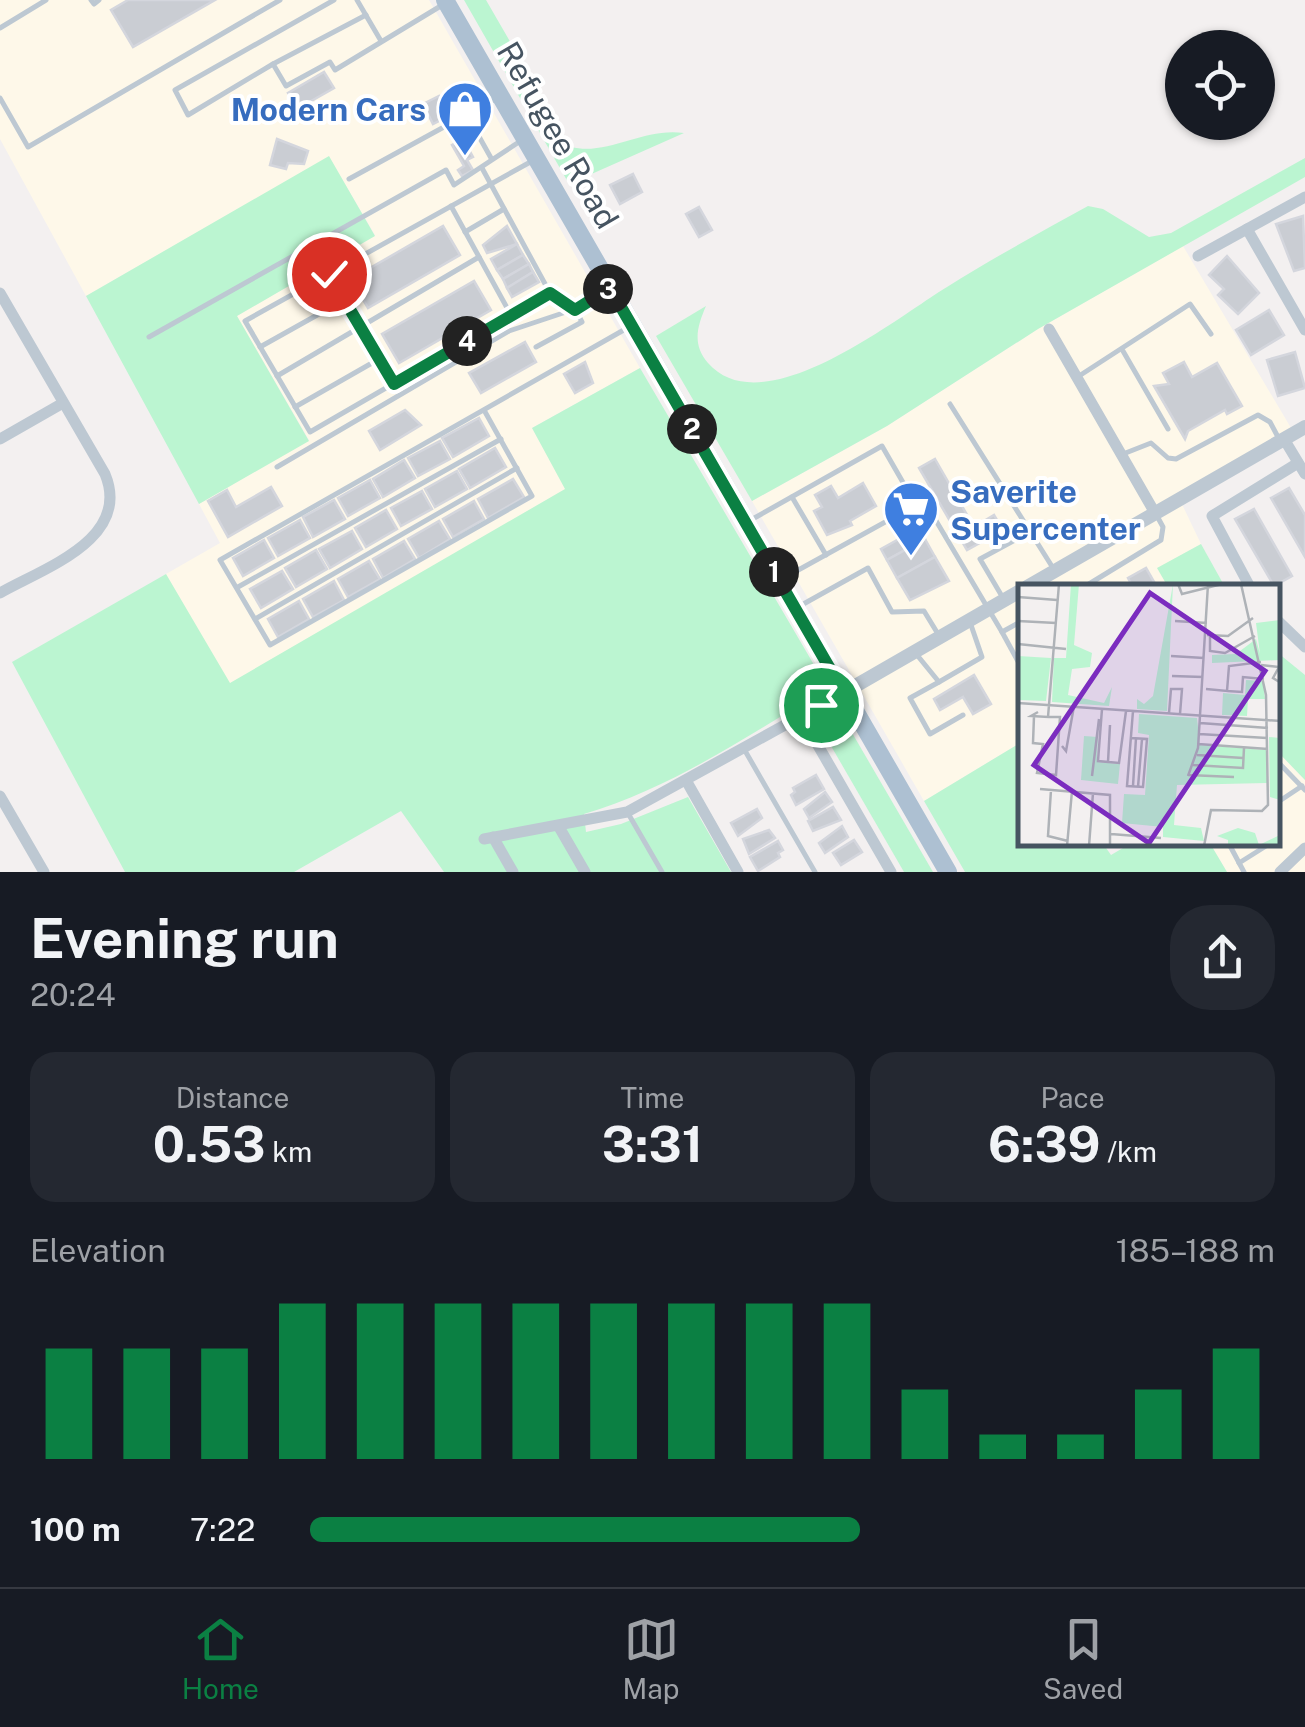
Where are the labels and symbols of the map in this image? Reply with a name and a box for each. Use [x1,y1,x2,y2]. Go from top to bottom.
street label: Refugee Road [490,35,626,235]
shop icon: Modern Cars [435,79,495,158]
place label: Modern Cars [231,91,426,128]
pin [287,232,372,317]
pin: 3 [583,264,633,314]
pin: 4 [442,316,492,366]
pin: 2 [667,404,717,454]
place label: Saverite Supercenter [950,473,1141,547]
supermarket icon: Saverite Supercenter [881,479,941,558]
pin: 1 [749,547,799,597]
inset map [1018,584,1280,847]
pin [779,663,864,748]

